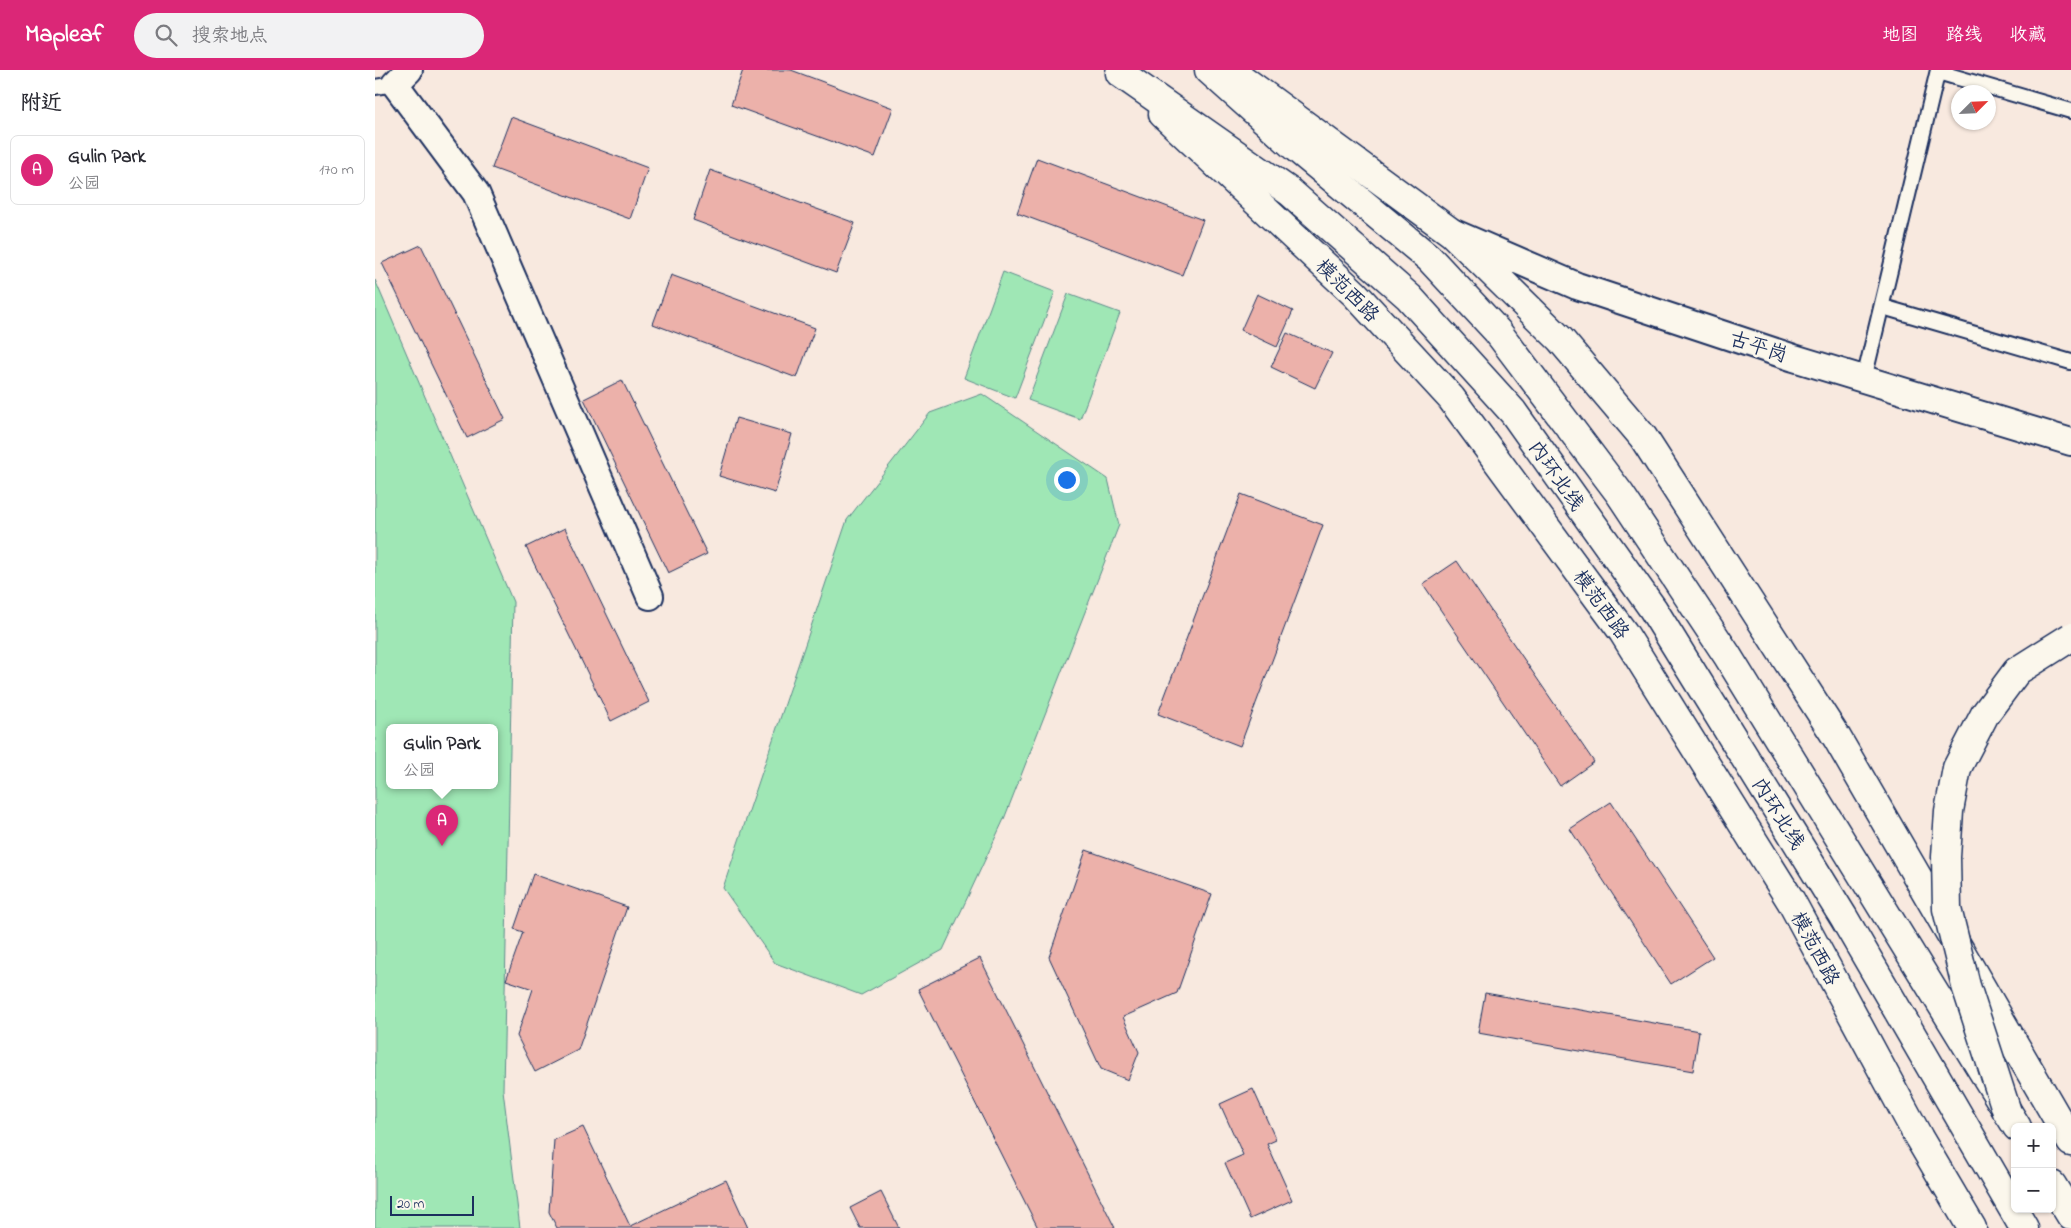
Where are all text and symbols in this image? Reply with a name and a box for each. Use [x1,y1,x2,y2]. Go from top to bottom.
search box [134,13,484,58]
text: Mapleaf [25,18,104,53]
icon: search [152,21,180,49]
text: 搜索地点 [192,23,268,50]
text: 地图 [1882,23,1918,49]
text: 路线 [1946,23,1982,49]
text: 收藏 [2010,23,2046,49]
north arrow [1951,85,1996,130]
text: 附近 [20,89,62,119]
text: Gulin Park [68,144,146,171]
text: A [32,158,42,182]
text: 170 m [319,158,354,182]
text: 公园 [68,172,100,196]
street label: 模范西路 [1308,253,1385,331]
street label: 古平岗 [1725,325,1791,371]
street label: 内环北线 [1520,435,1590,518]
your location [1054,467,1080,493]
street label: 模范西路 [1565,565,1636,647]
popup [386,724,498,789]
text: Gulin Park [403,731,481,758]
text: 公园 [403,759,435,783]
street label: 内环北线 [1743,773,1810,856]
pin: A [426,805,458,846]
street label: 模范西路 [1782,907,1846,992]
map controls [2011,1123,2056,1213]
button: + [2011,1123,2056,1168]
button: − [2011,1168,2056,1213]
scale bar [390,1193,474,1216]
text: 20 m [397,1194,424,1215]

